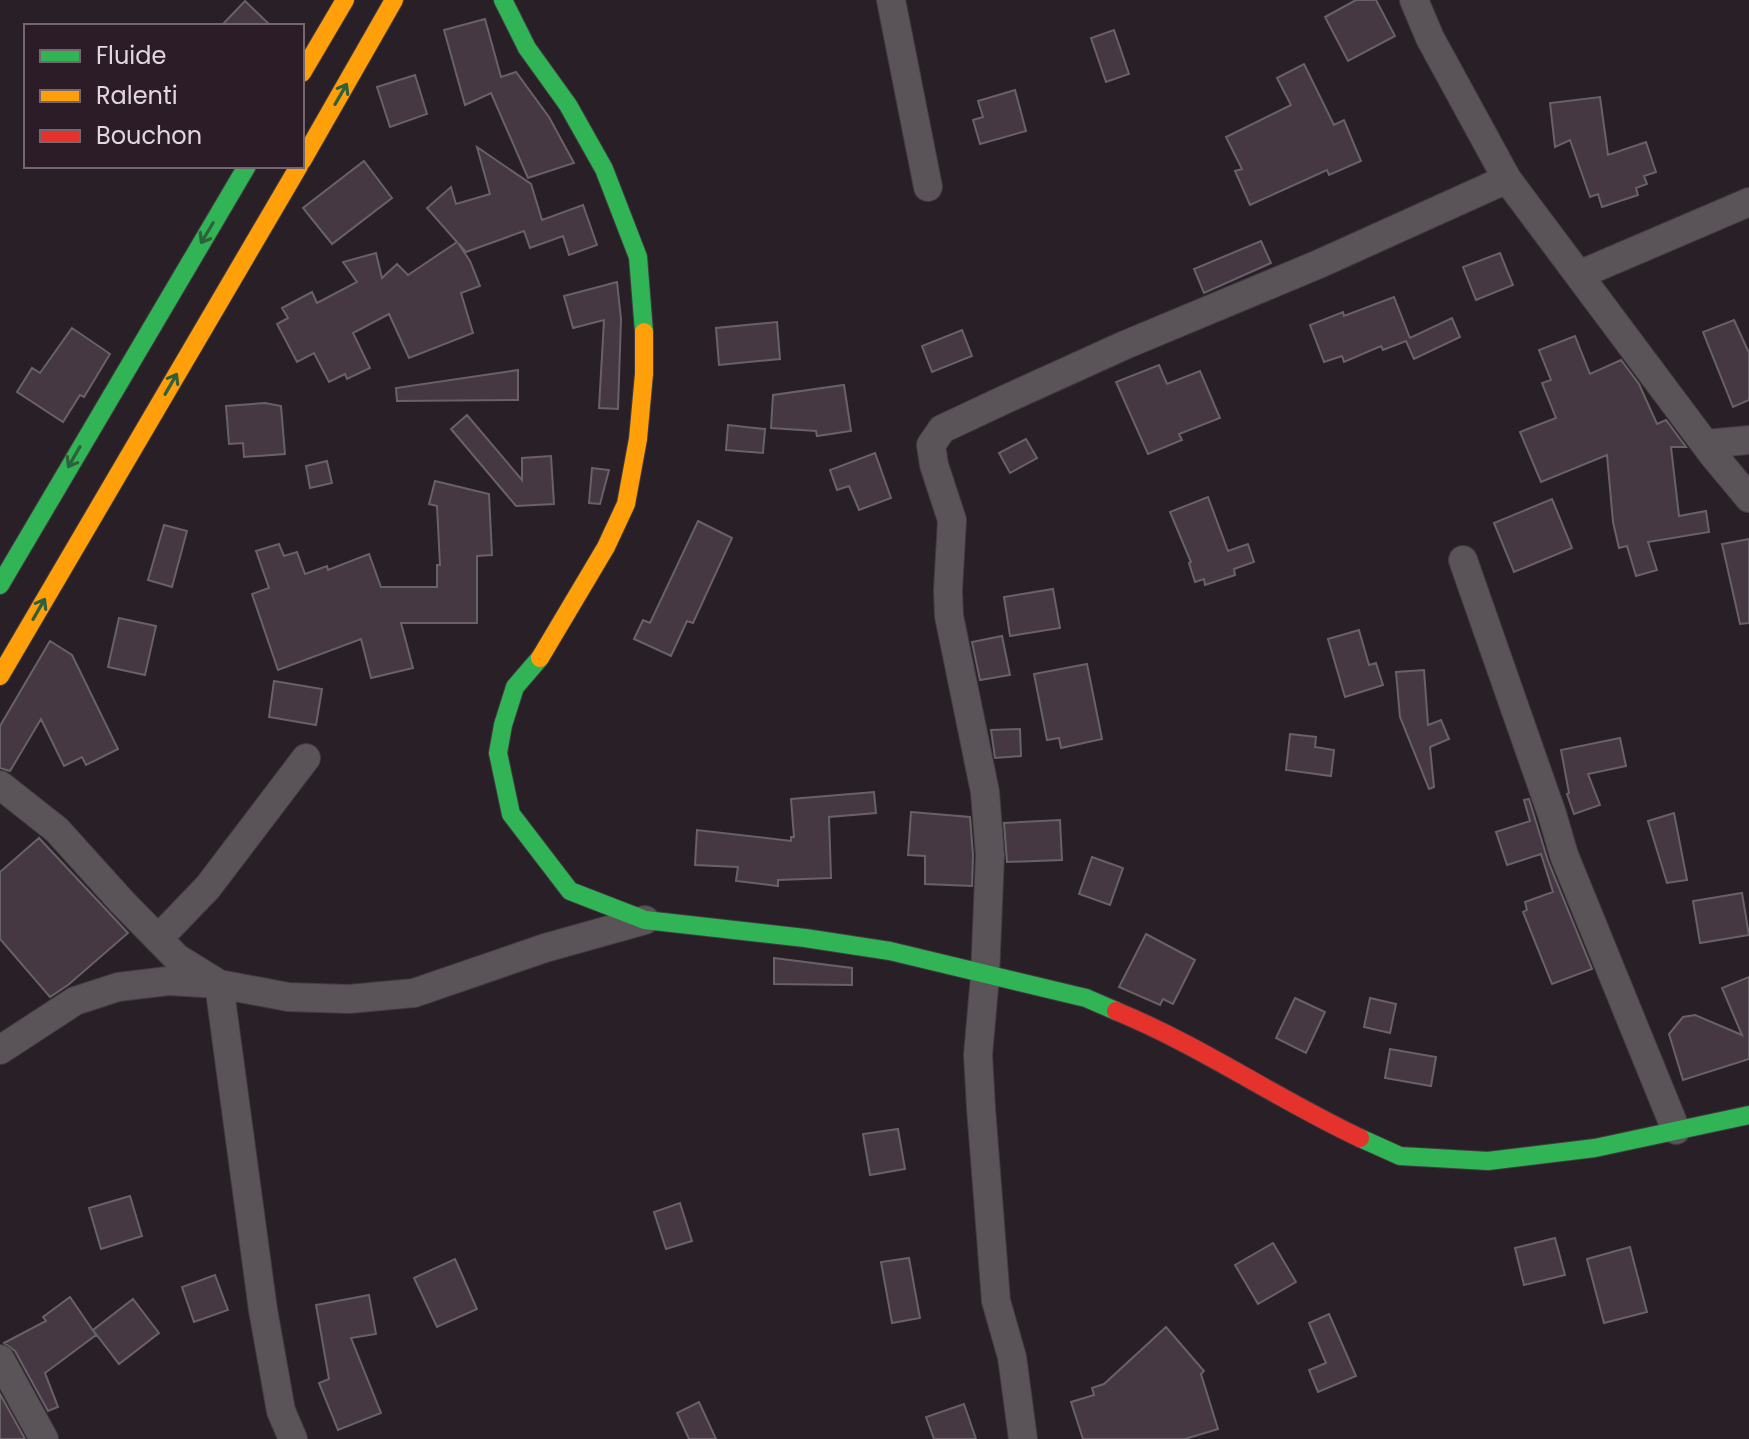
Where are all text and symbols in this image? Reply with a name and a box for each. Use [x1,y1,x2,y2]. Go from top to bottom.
legend [24,24,304,168]
text: Fluide [96,39,166,72]
text: Ralenti [96,79,178,112]
one-way arrow [334,83,350,106]
text: Bouchon [96,119,202,152]
one-way arrow [199,221,215,244]
one-way arrow [163,373,179,396]
one-way arrow [66,445,82,468]
one-way arrow [32,598,48,621]

